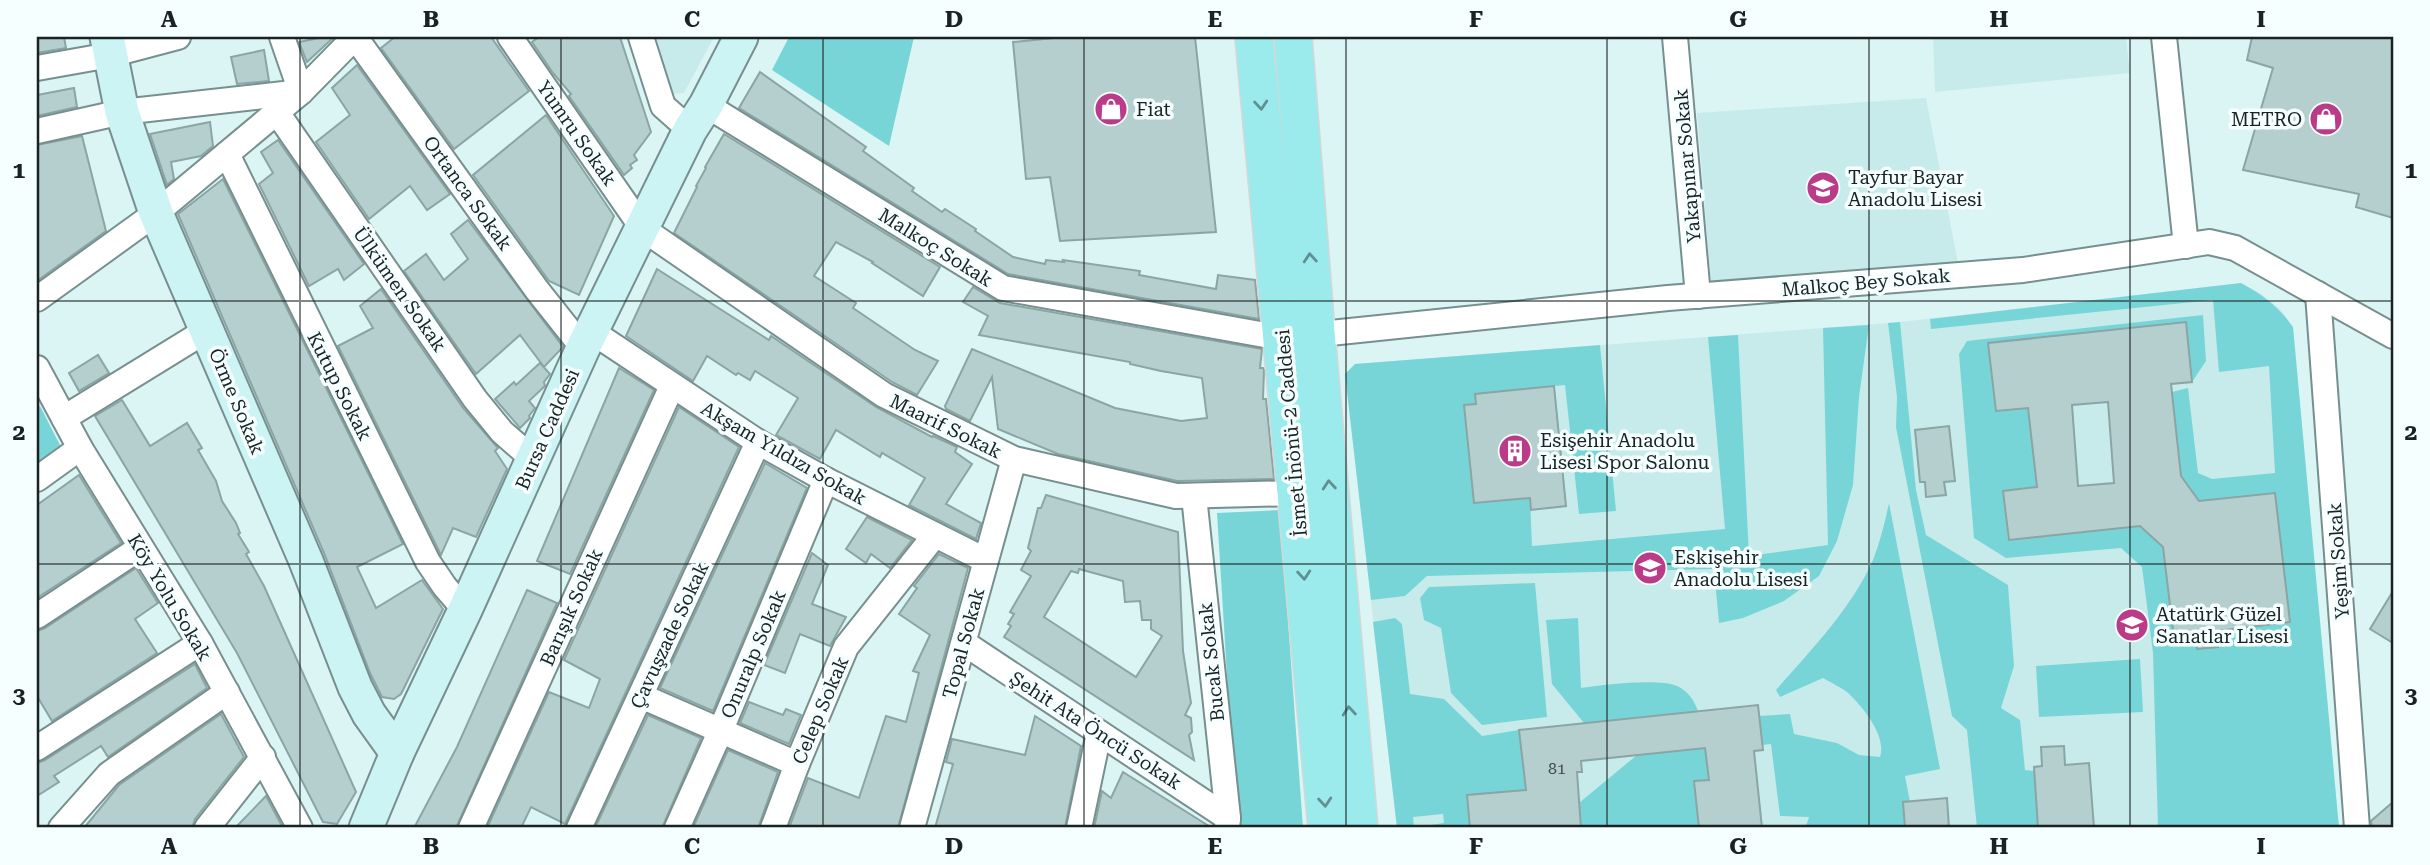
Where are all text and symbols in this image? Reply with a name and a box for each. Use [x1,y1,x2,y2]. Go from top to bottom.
text: A [161,6,178,33]
text: B [423,6,439,33]
text: C [684,6,700,33]
text: D [945,6,963,33]
text: E [1208,6,1222,33]
text: F [1469,6,1483,33]
text: G [1729,6,1747,33]
text: H [1990,6,2009,33]
text: I [2256,6,2266,33]
street label: Yumru Sokak [532,76,621,190]
street label: Yakapınar Sokak [1669,88,1706,244]
shop icon: Fiat [1092,90,1130,128]
place label: Fiat [1136,98,1171,121]
one-way arrow [1253,99,1268,111]
shop icon: METRO [2307,100,2345,138]
place label: METRO [2231,108,2302,131]
street label: Ortanca Sokak [418,132,517,255]
text: 1 [13,157,26,184]
text: 1 [2405,157,2418,184]
place label: Tayfur Bayar Anadolu Lisesi [1848,166,1982,211]
school or university icon: Tayfur Bayar Anadolu Lisesi [1804,169,1842,207]
street label: Malkoç Sokak [874,203,997,292]
street label: Ülkümen Sokak [348,222,451,356]
one-way arrow [1303,252,1318,263]
street label: Malkoç Bey Sokak [1781,264,1951,301]
street label: Kutup Sokak [302,328,377,444]
street label: İsmet İnönü-2 Caddesi [1271,328,1312,538]
street label: Örme Sokak [204,345,269,458]
street label: Bursa Caddesi [511,365,584,493]
street label: Maarif Sokak [886,389,1006,463]
street label: Akşam Yıldızı Sokak [697,397,871,510]
text: 2 [13,419,25,446]
text: 2 [2405,419,2417,446]
place label: Esişehir Anadolu Lisesi Spor Salonu [1540,429,1710,474]
building icon: Esişehir Anadolu Lisesi Spor Salonu [1496,432,1534,470]
one-way arrow [1322,479,1337,490]
street label: Yeşim Sokak [2323,502,2354,620]
street label: Köy Yolu Sokak [123,530,217,665]
street label: Barışık Sokak [535,545,608,670]
place label: Eskişehir Anadolu Lisesi [1674,546,1808,591]
school or university icon: Eskişehir Anadolu Lisesi [1631,549,1669,587]
street label: Çavuşzade Sokak [625,558,714,712]
one-way arrow [1296,570,1311,581]
street label: Topal Sokak [938,585,989,701]
street label: Onuralp Sokak [716,586,791,722]
street label: Bucak Sokak [1194,601,1229,723]
place label: Atatürk Güzel Sanatlar Lisesi [2156,603,2289,648]
school or university icon: Atatürk Güzel Sanatlar Lisesi [2113,606,2151,644]
street label: Celep Sokak [787,653,854,768]
street label: Şehit Ata Öncü Sokak [1006,666,1186,795]
text: 3 [13,682,26,709]
text: 3 [2405,682,2418,709]
one-way arrow [1342,706,1357,717]
house number: 81 [1548,759,1566,778]
one-way arrow [1317,797,1332,808]
text: A [161,833,178,860]
text: B [423,833,439,860]
text: C [684,833,700,860]
text: D [945,833,963,860]
text: E [1208,833,1222,860]
text: F [1469,833,1483,860]
text: G [1729,833,1747,860]
text: H [1990,833,2009,860]
text: I [2256,833,2266,860]

